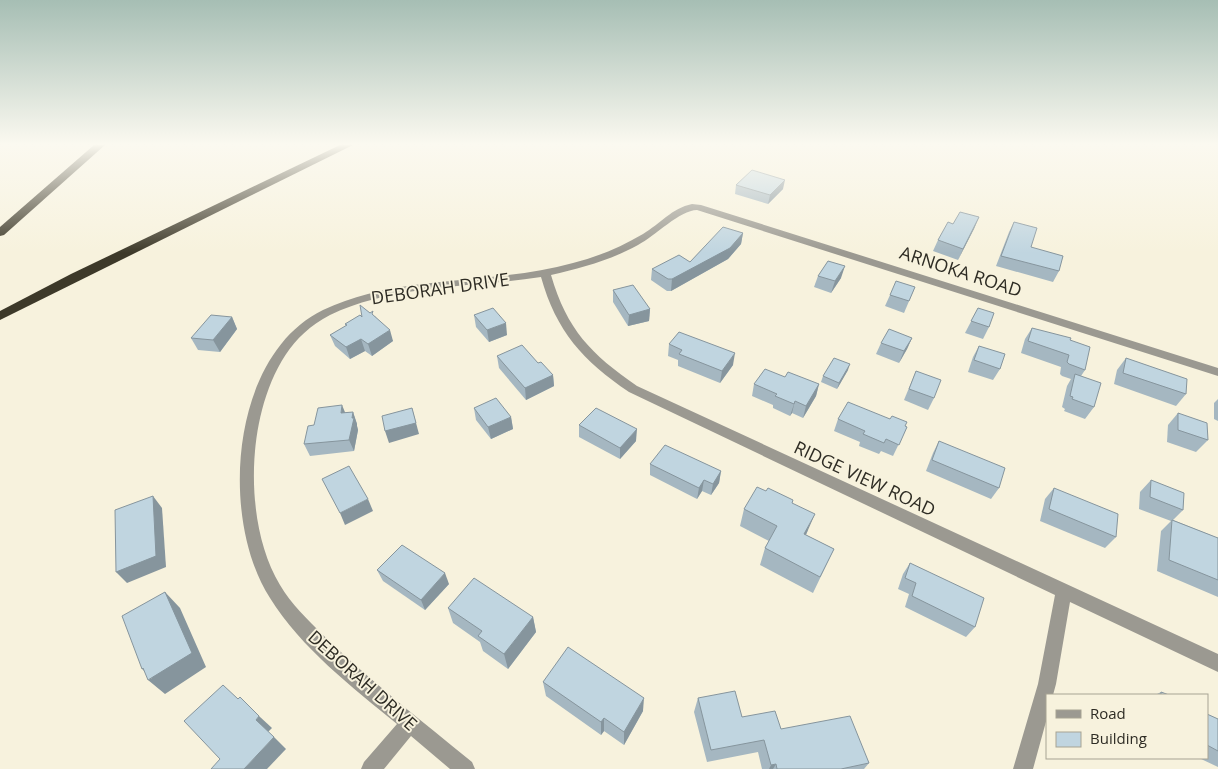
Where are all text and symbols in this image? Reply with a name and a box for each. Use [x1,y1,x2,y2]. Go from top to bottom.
street label: ARNOKA ROAD [897,240,1025,302]
street label: DEBORAH DRIVE [369,266,511,310]
street label: RIDGE VIEW ROAD [790,435,940,521]
street label: DEBORAH DRIVE [303,625,423,735]
legend [1046,694,1208,759]
text: Road [1090,703,1126,723]
text: Building [1090,728,1147,748]

